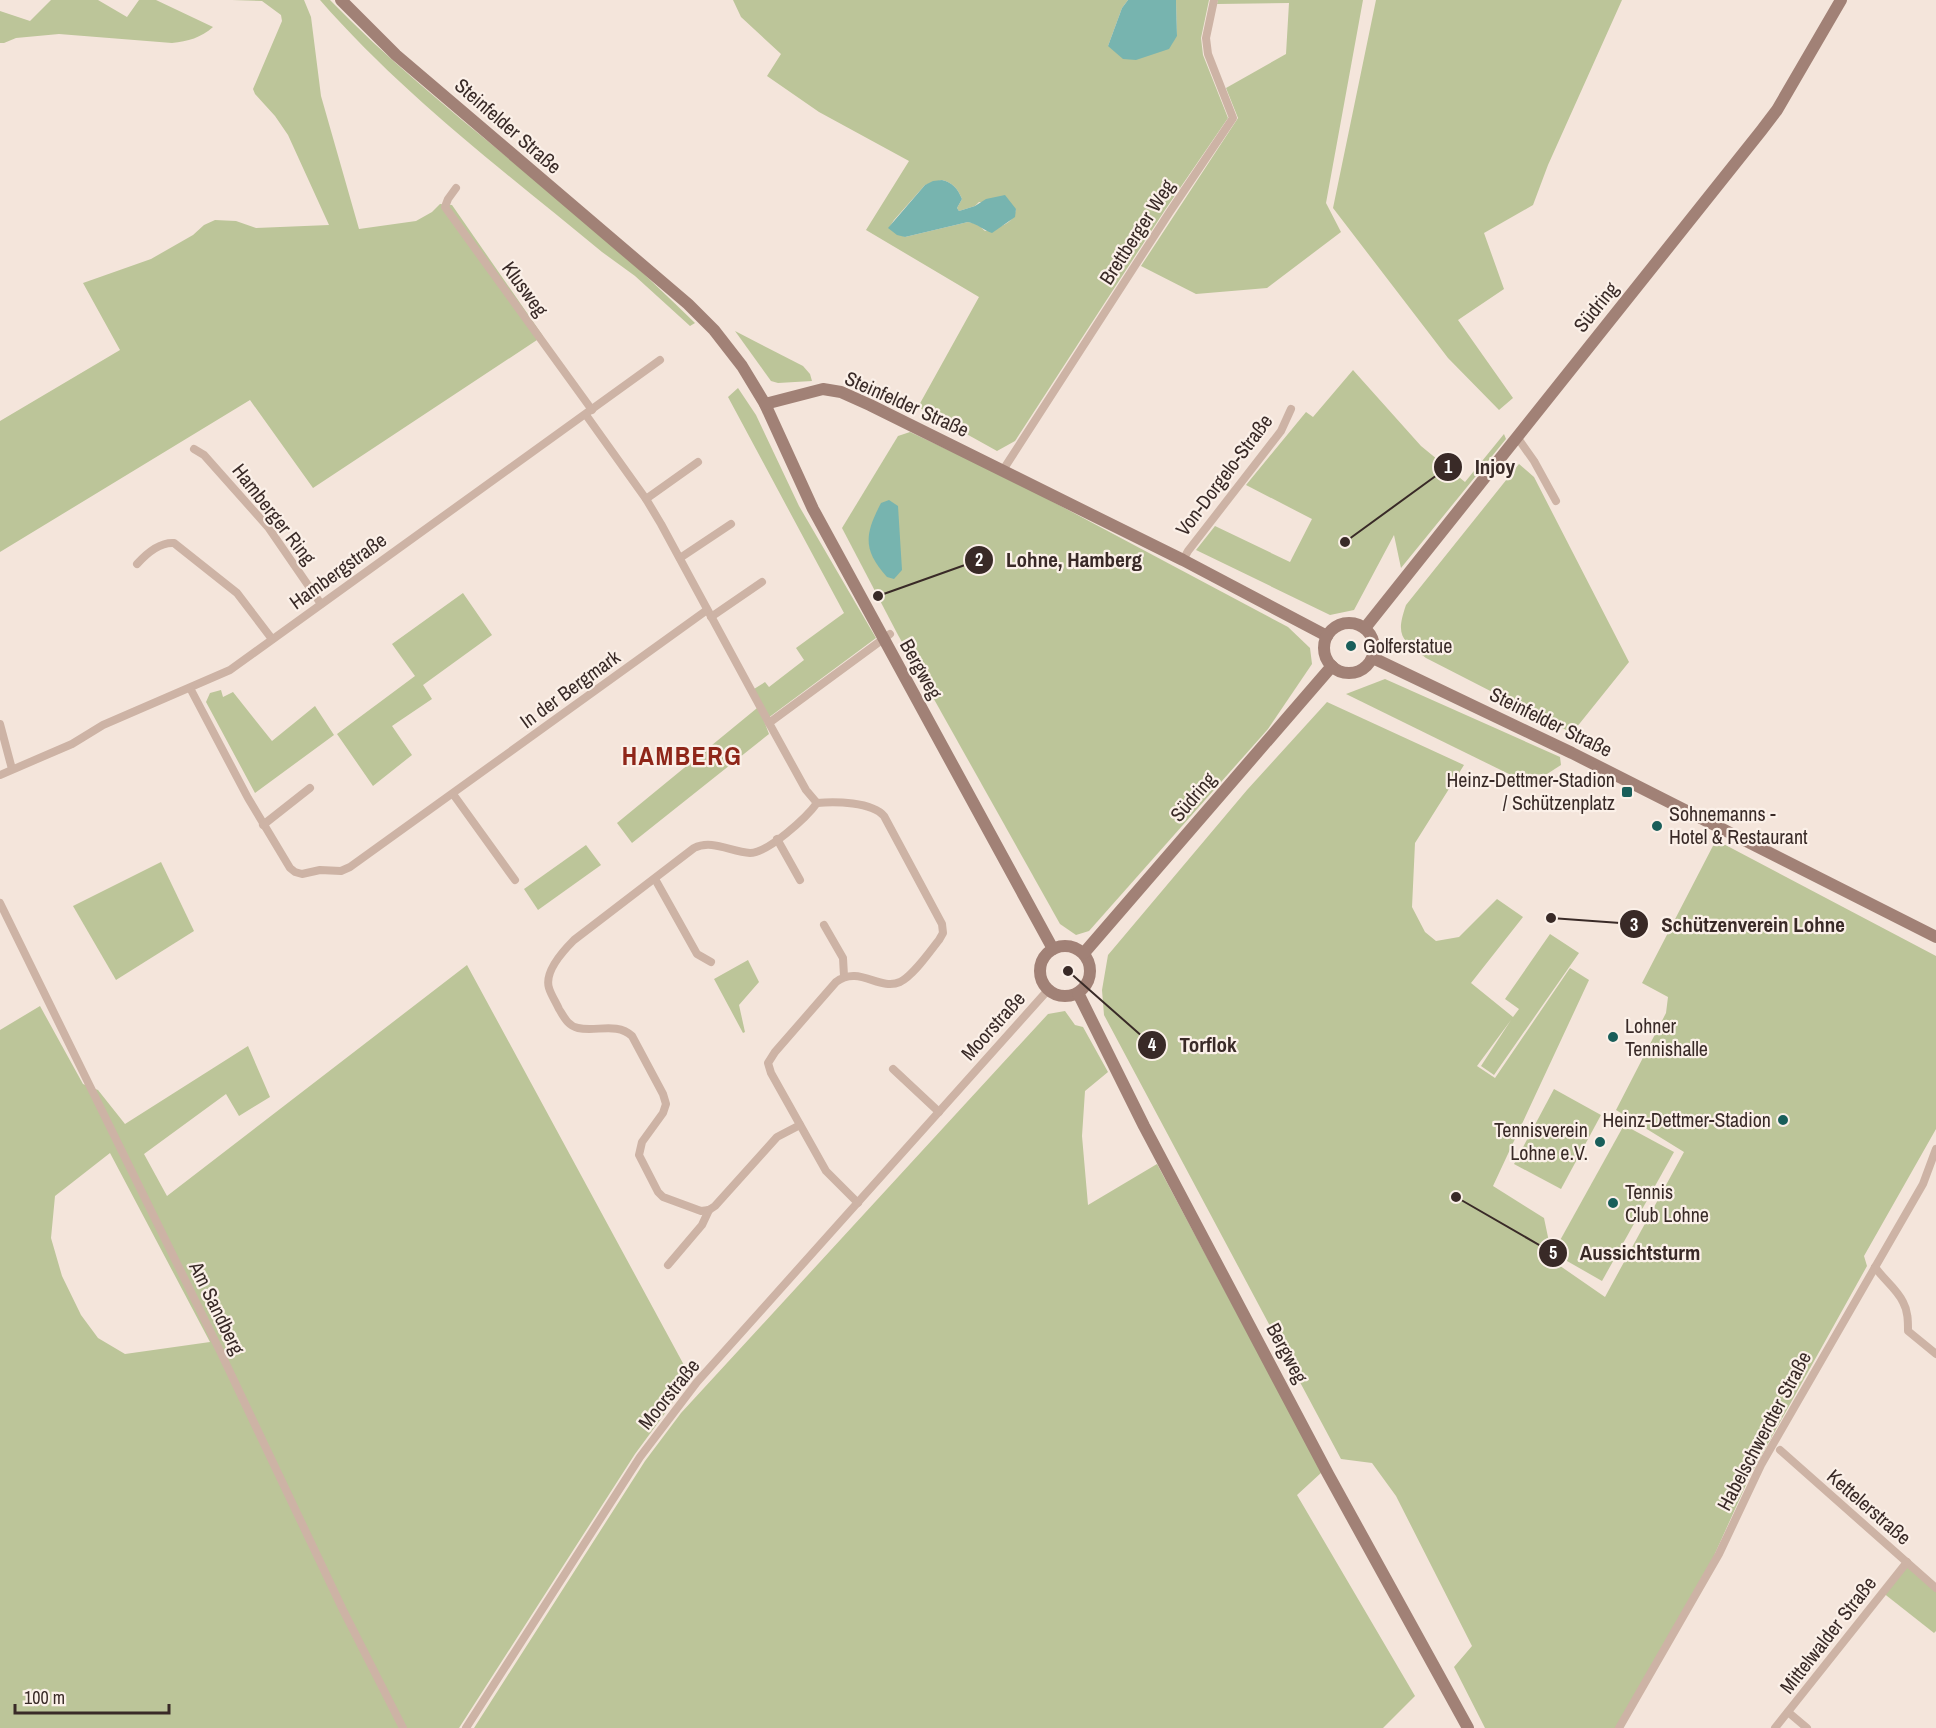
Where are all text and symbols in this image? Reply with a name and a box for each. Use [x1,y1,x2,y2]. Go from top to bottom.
street label: Steinfelder Straße [449,72,567,179]
street label: Brettberger Weg [1093,174,1181,289]
street label: Klusweg [496,256,555,322]
street label: Südring [1567,276,1624,338]
street label: Steinfelder Straße [841,364,973,443]
street label: Von-Dorgelo-Straße [1169,408,1278,541]
callout: Injoy [1433,447,1527,486]
text: Injoy [1475,452,1516,481]
text: 1 [1444,454,1453,479]
street label: Hamberger Ring [226,458,322,570]
street label: Hambergstraße [284,526,392,615]
callout: Lohne, Hamberg [964,541,1154,580]
text: Lohne, Hamberg [1006,545,1142,574]
text: 2 [975,547,983,572]
place label: Golferstatue [1363,632,1452,659]
street label: Bergweg [894,634,949,704]
marker: Golferstatue [1344,639,1358,653]
street label: In der Bergmark [514,643,626,734]
street label: Steinfelder Straße [1485,680,1617,763]
district label: HAMBERG [622,738,742,773]
street label: Südring [1164,766,1222,827]
place label: Heinz-Dettmer-Stadion / Schützenplatz [1446,766,1615,816]
marker: Heinz-Dettmer-Stadion / Schützenplatz [1620,785,1634,799]
place label: Sohnemanns - Hotel & Restaurant [1669,800,1808,850]
marker: Sohnemanns - Hotel & Restaurant [1650,819,1664,833]
callout: Schützenverein Lohne [1619,905,1857,944]
text: Schützenverein Lohne [1661,910,1845,939]
text: 3 [1630,912,1638,937]
street label: Moorstraße [955,985,1031,1066]
place label: Lohner Tennishalle [1625,1012,1708,1062]
callout: Torflok [1137,1025,1248,1064]
text: Torflok [1179,1030,1237,1059]
marker: Lohner Tennishalle [1606,1030,1620,1044]
text: 4 [1148,1032,1157,1057]
place label: Heinz-Dettmer-Stadion [1602,1106,1771,1133]
marker: Heinz-Dettmer-Stadion [1776,1113,1790,1127]
place label: Tennisverein Lohne e.V. [1494,1116,1588,1166]
marker: Tennisverein Lohne e.V. [1593,1135,1607,1149]
place label: Tennis Club Lohne [1625,1178,1709,1228]
marker: Tennis Club Lohne [1606,1196,1620,1210]
callout: Aussichtsturm [1538,1233,1712,1272]
text: Aussichtsturm [1580,1238,1700,1267]
text: 5 [1549,1240,1557,1265]
street label: Am Sandberg [183,1256,252,1359]
street label: Bergweg [1260,1318,1315,1388]
street label: Habelschwerdter Straße [1710,1346,1817,1515]
street label: Moorstraße [632,1353,705,1435]
street label: Kettelerstraße [1822,1463,1917,1551]
street label: Mittelwalder Straße [1773,1570,1882,1699]
scale bar [15,1677,170,1715]
text: 100 m [24,1685,65,1710]

